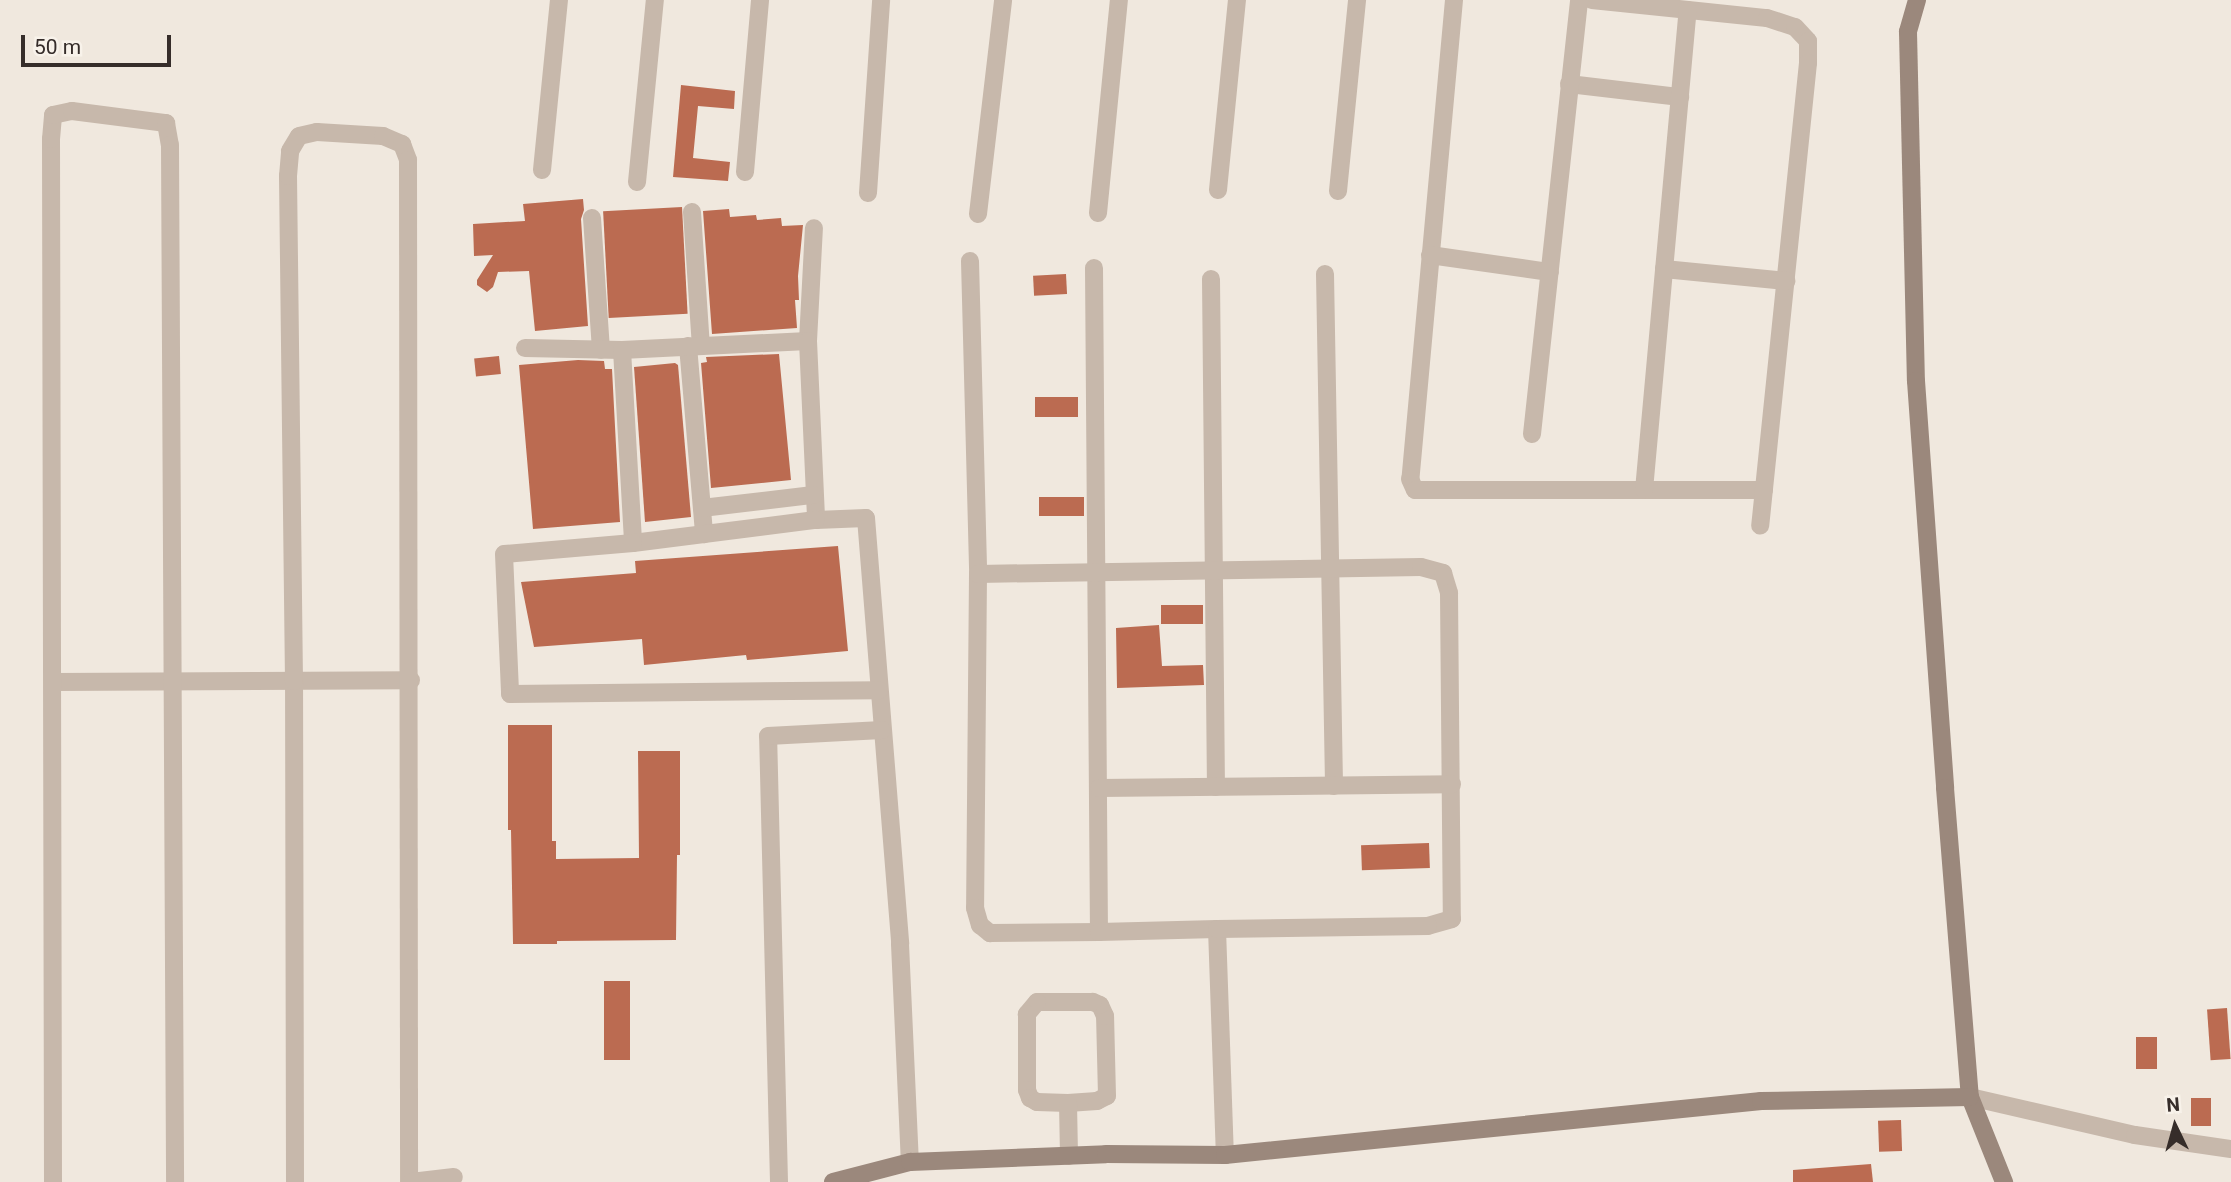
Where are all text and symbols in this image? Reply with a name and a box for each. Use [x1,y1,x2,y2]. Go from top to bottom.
scale bar [24,21,175,65]
text: 50 m [34,35,81,59]
north arrow [2140,1091,2210,1161]
text: N [2165,1093,2181,1117]

